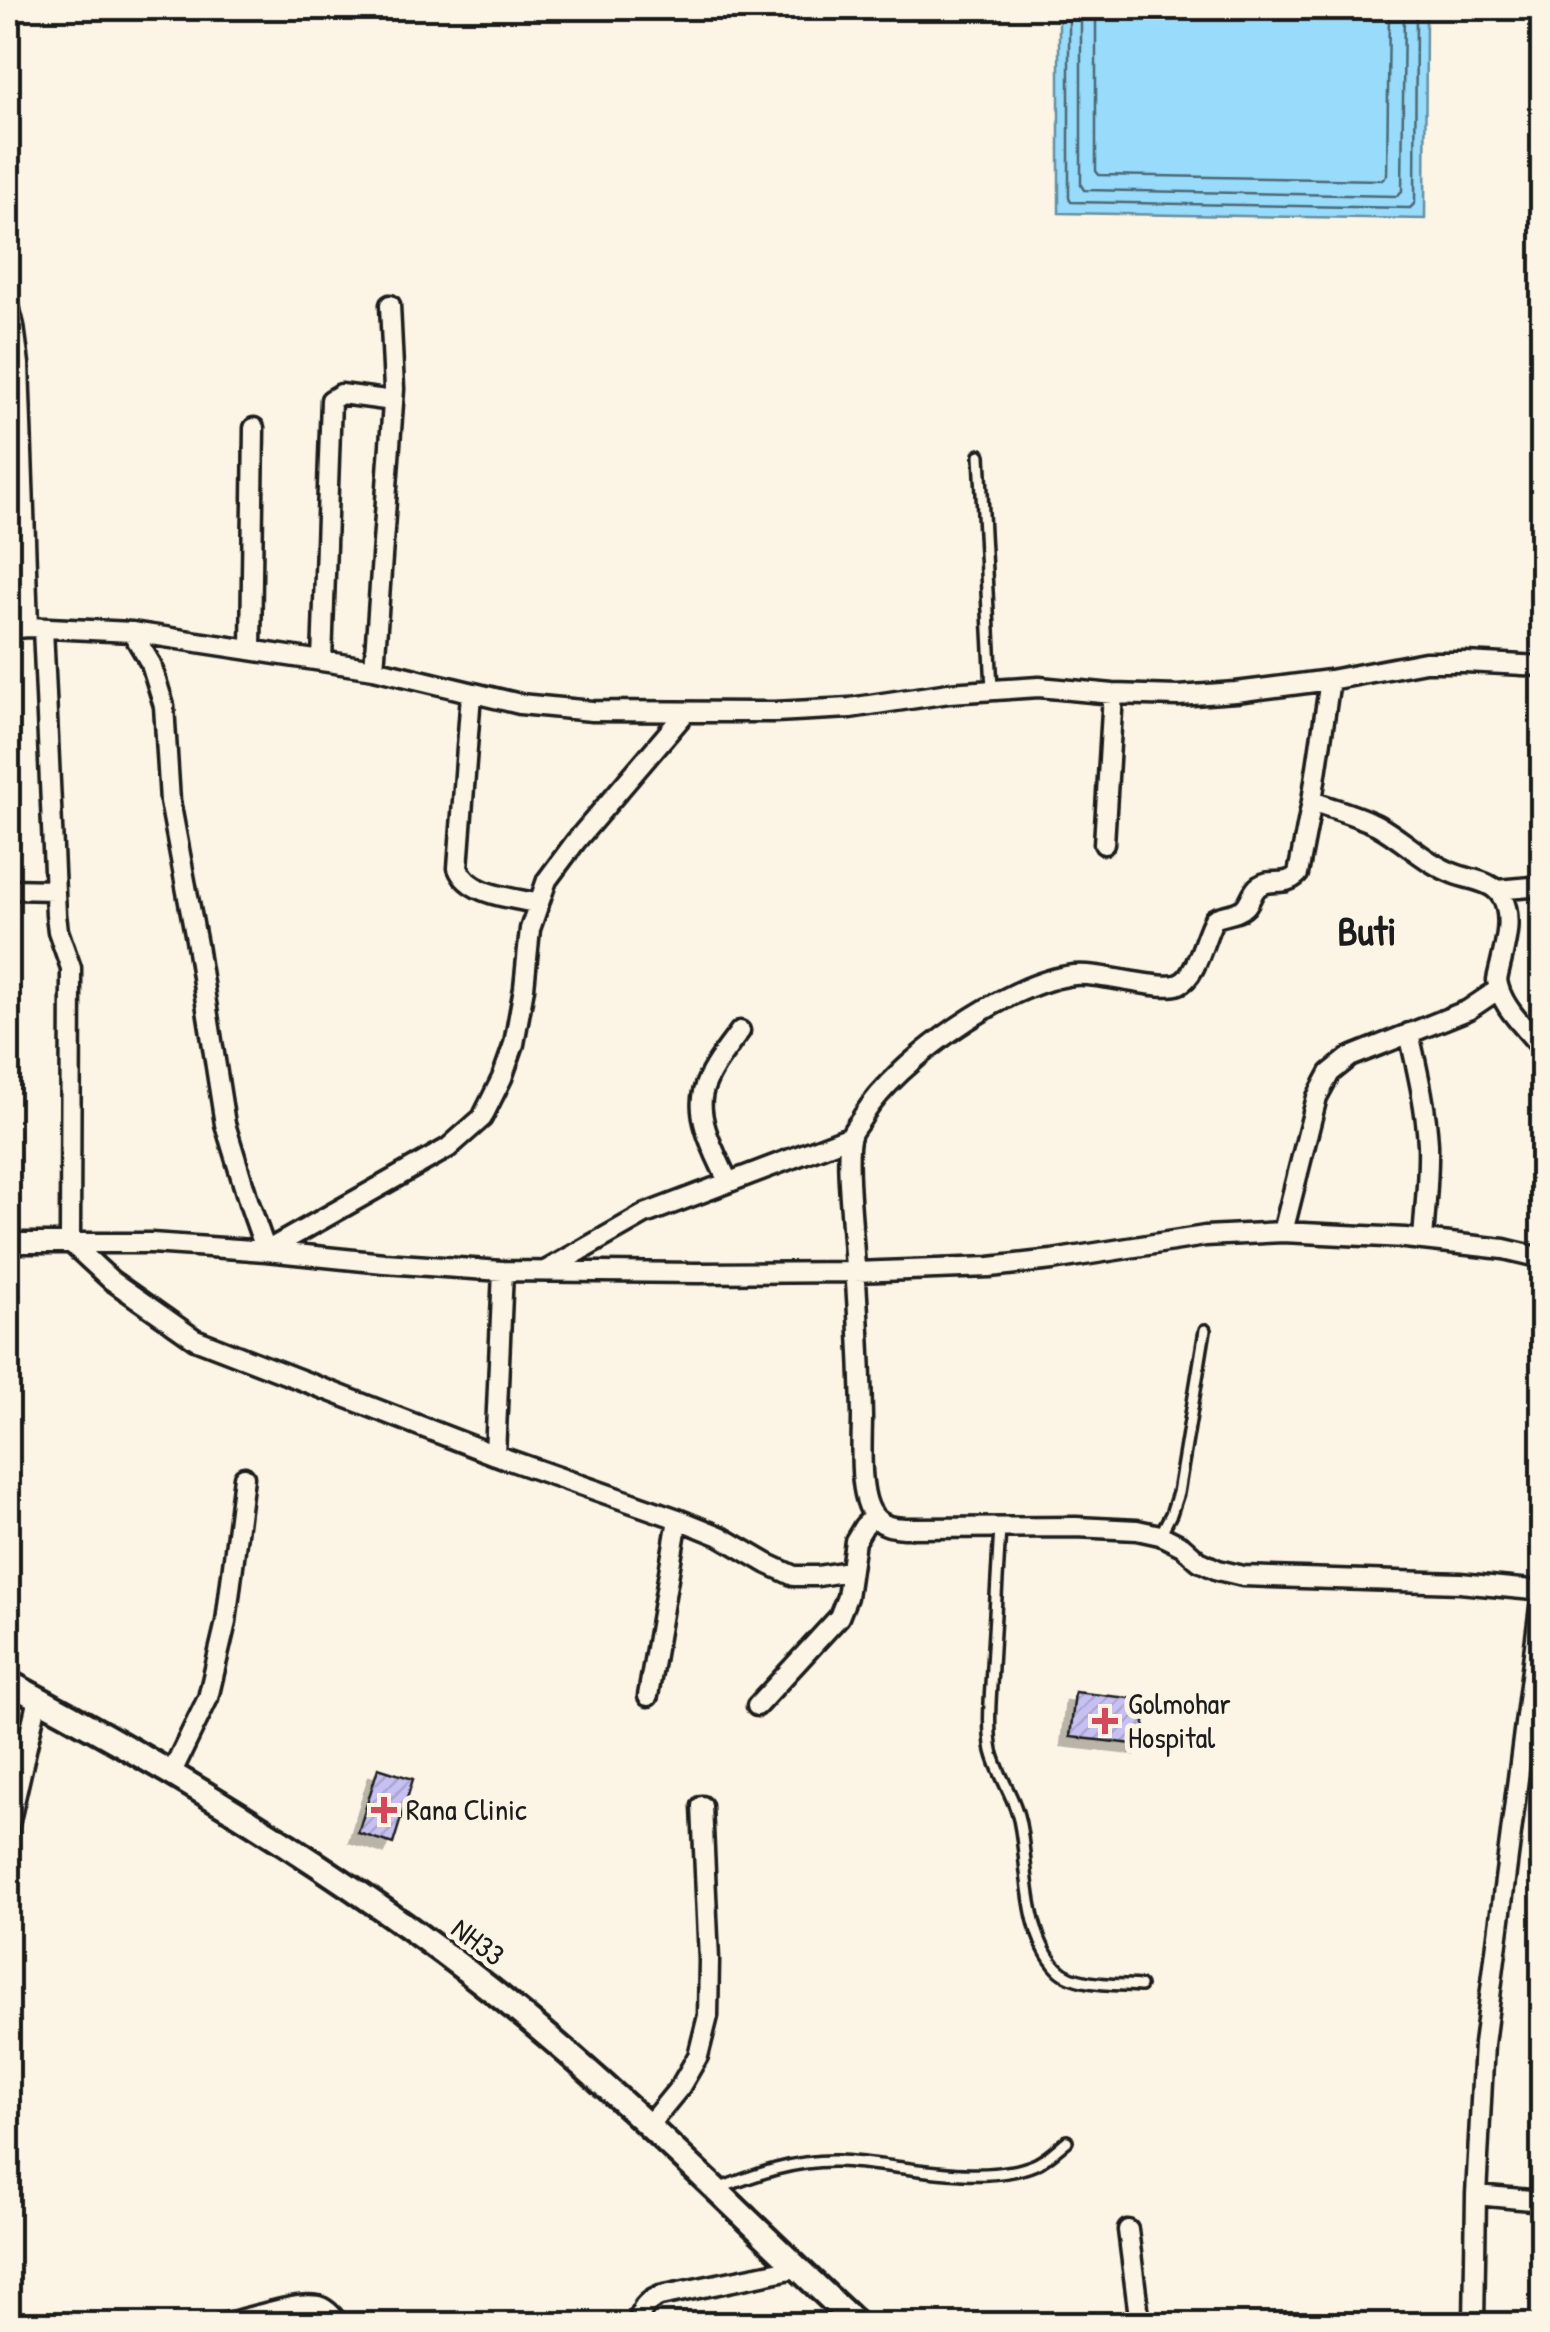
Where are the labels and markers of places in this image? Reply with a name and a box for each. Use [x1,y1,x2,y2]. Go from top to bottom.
place label: Golmohar Hospital [1128,1683,1231,1757]
marker: Golmohar Hospital [1092,1708,1118,1734]
place label: Rana Clinic [406,1789,527,1829]
marker: Rana Clinic [371,1797,397,1823]

